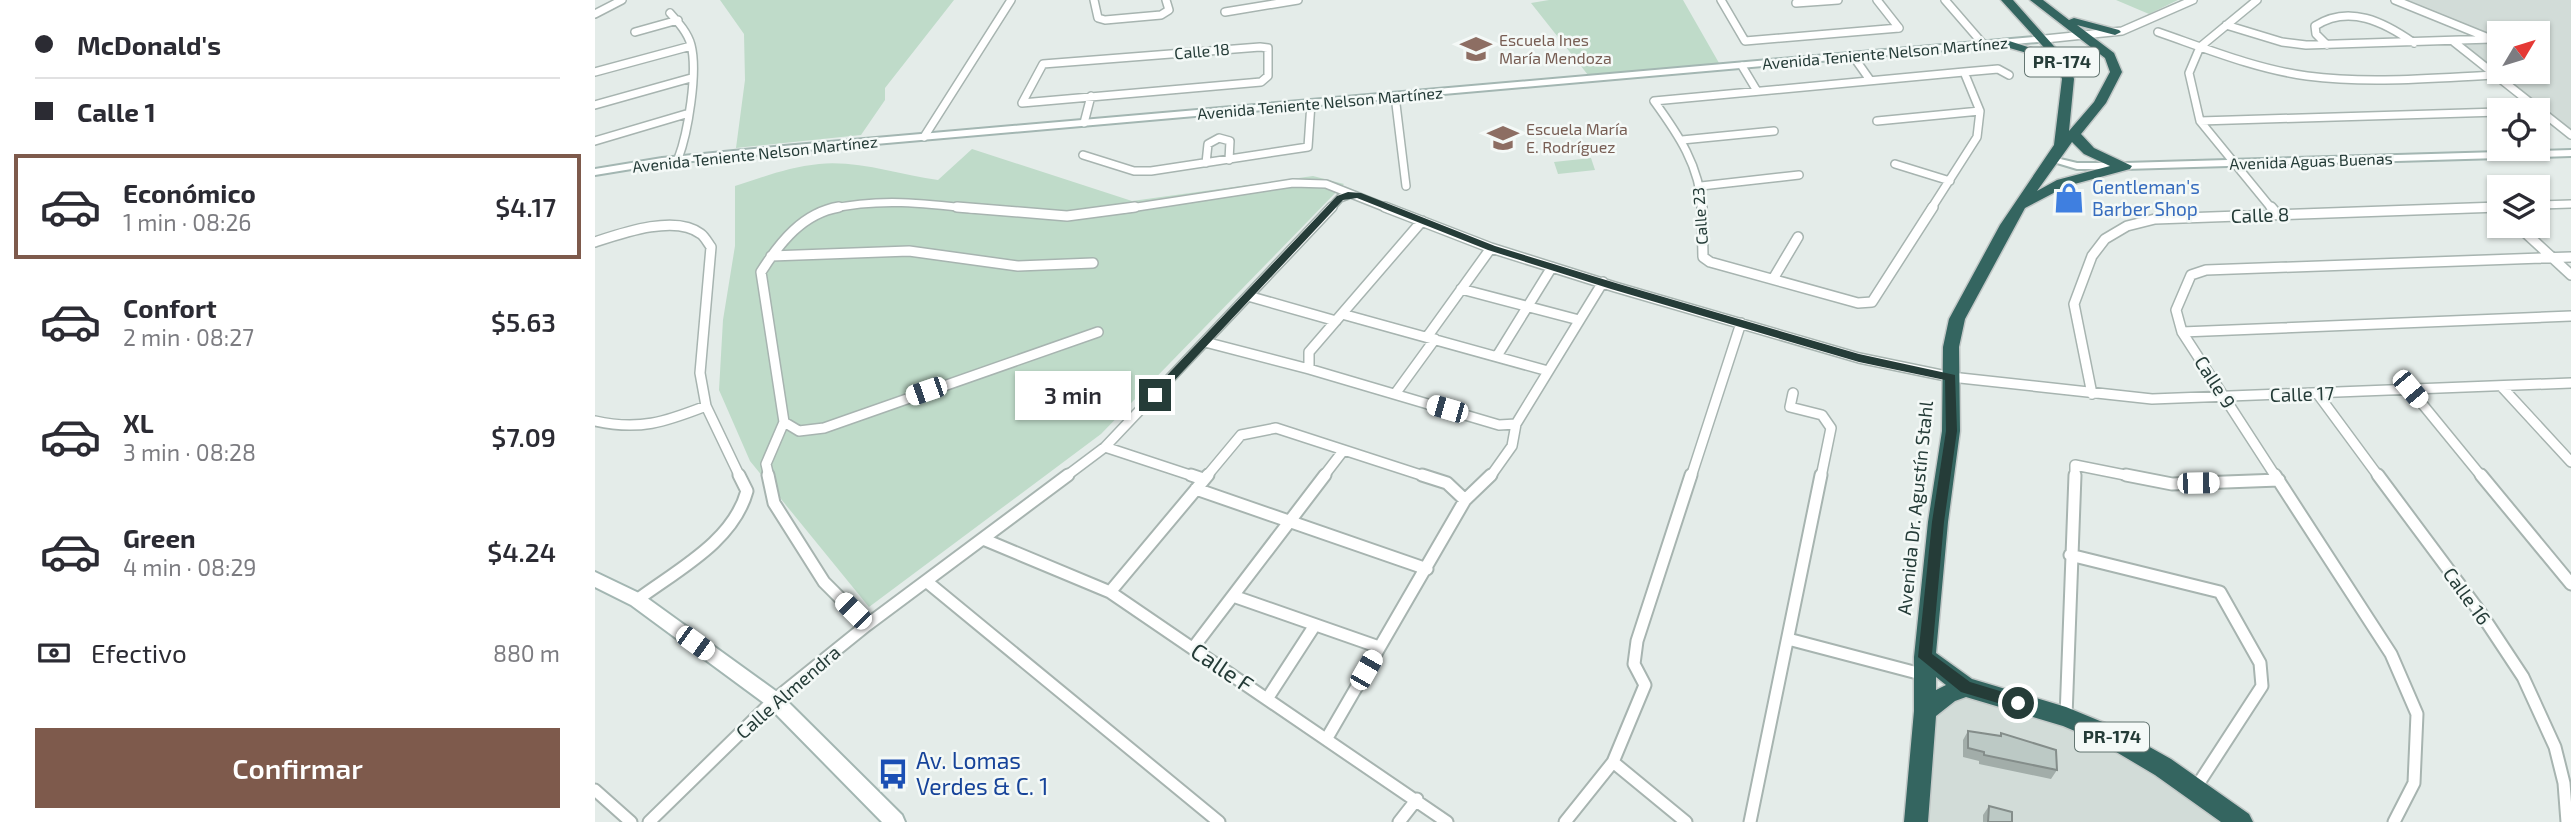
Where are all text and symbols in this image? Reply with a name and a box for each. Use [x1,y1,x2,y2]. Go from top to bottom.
north arrow [2487,21,2550,84]
map controls [2487,21,2550,238]
text: McDonald's [77,29,221,60]
place label: Escuela Ines María Mendoza [1499,30,1612,67]
school or university icon: Escuela Ines María Mendoza [1459,32,1493,66]
street label: Avenida Teniente Nelson Martínez [1761,32,2009,73]
street label: Calle 18 [1173,39,1231,62]
road number: PR-174 [2025,48,2099,76]
street label: Avenida Teniente Nelson Martínez [1196,82,1444,123]
text: Calle 1 [77,96,156,127]
button: locate [2487,98,2550,161]
place label: Escuela María E. Rodríguez [1526,119,1628,156]
school or university icon: Escuela María E. Rodríguez [1486,121,1520,155]
street label: Avenida Teniente Nelson Martínez [631,131,879,176]
street label: Avenida Aguas Buenas [2229,148,2393,173]
icon: car [39,175,102,238]
place label: Gentleman's Barber Shop [2092,175,2200,220]
button: layers [2487,175,2550,238]
text: Económico [123,177,256,208]
shop icon: Gentleman's Barber Shop [2052,181,2086,215]
street label: Calle 23 [1688,187,1711,245]
text: $4.17 [495,191,556,222]
street label: Calle 8 [2230,202,2290,227]
text: 1 min · 08:26 [123,208,252,236]
icon: car [39,290,102,353]
text: Confort [123,292,217,323]
text: $5.63 [491,306,556,337]
text: 2 min · 08:27 [123,323,254,351]
street label: Calle 9 [2190,351,2241,412]
car [2389,366,2432,412]
callout: 3 min [1015,370,1131,420]
car [903,374,950,408]
route end [1139,379,1171,411]
text: 3 min [1044,381,1102,409]
street label: Calle 17 [2269,381,2335,406]
car [1424,393,1471,425]
street label: Avenida Dr. Agustín Stahl [1892,399,1937,616]
icon: car [39,405,102,468]
text: XL [123,407,154,438]
text: $7.09 [491,421,556,452]
text: 3 min · 08:28 [123,438,256,466]
car [2177,472,2220,494]
icon: car [39,520,102,583]
text: Green [123,522,196,553]
text: $4.24 [487,536,556,567]
text: 4 min · 08:29 [123,553,257,581]
street label: Calle 16 [2439,562,2496,629]
car [831,589,876,633]
car [672,622,719,664]
icon: cash [35,634,73,672]
street label: Calle F [1186,636,1259,698]
text: Efectivo [91,637,187,668]
text: 880 m [493,639,560,667]
street label: Calle Almendra [731,640,845,743]
car [1347,647,1386,693]
route start [2002,687,2034,719]
road number: PR-174 [2075,722,2149,752]
button: Confirmar [35,728,560,808]
place label: Av. Lomas Verdes & C. 1 [916,746,1048,800]
bus stop icon: Av. Lomas Verdes & C. 1 [876,757,910,791]

